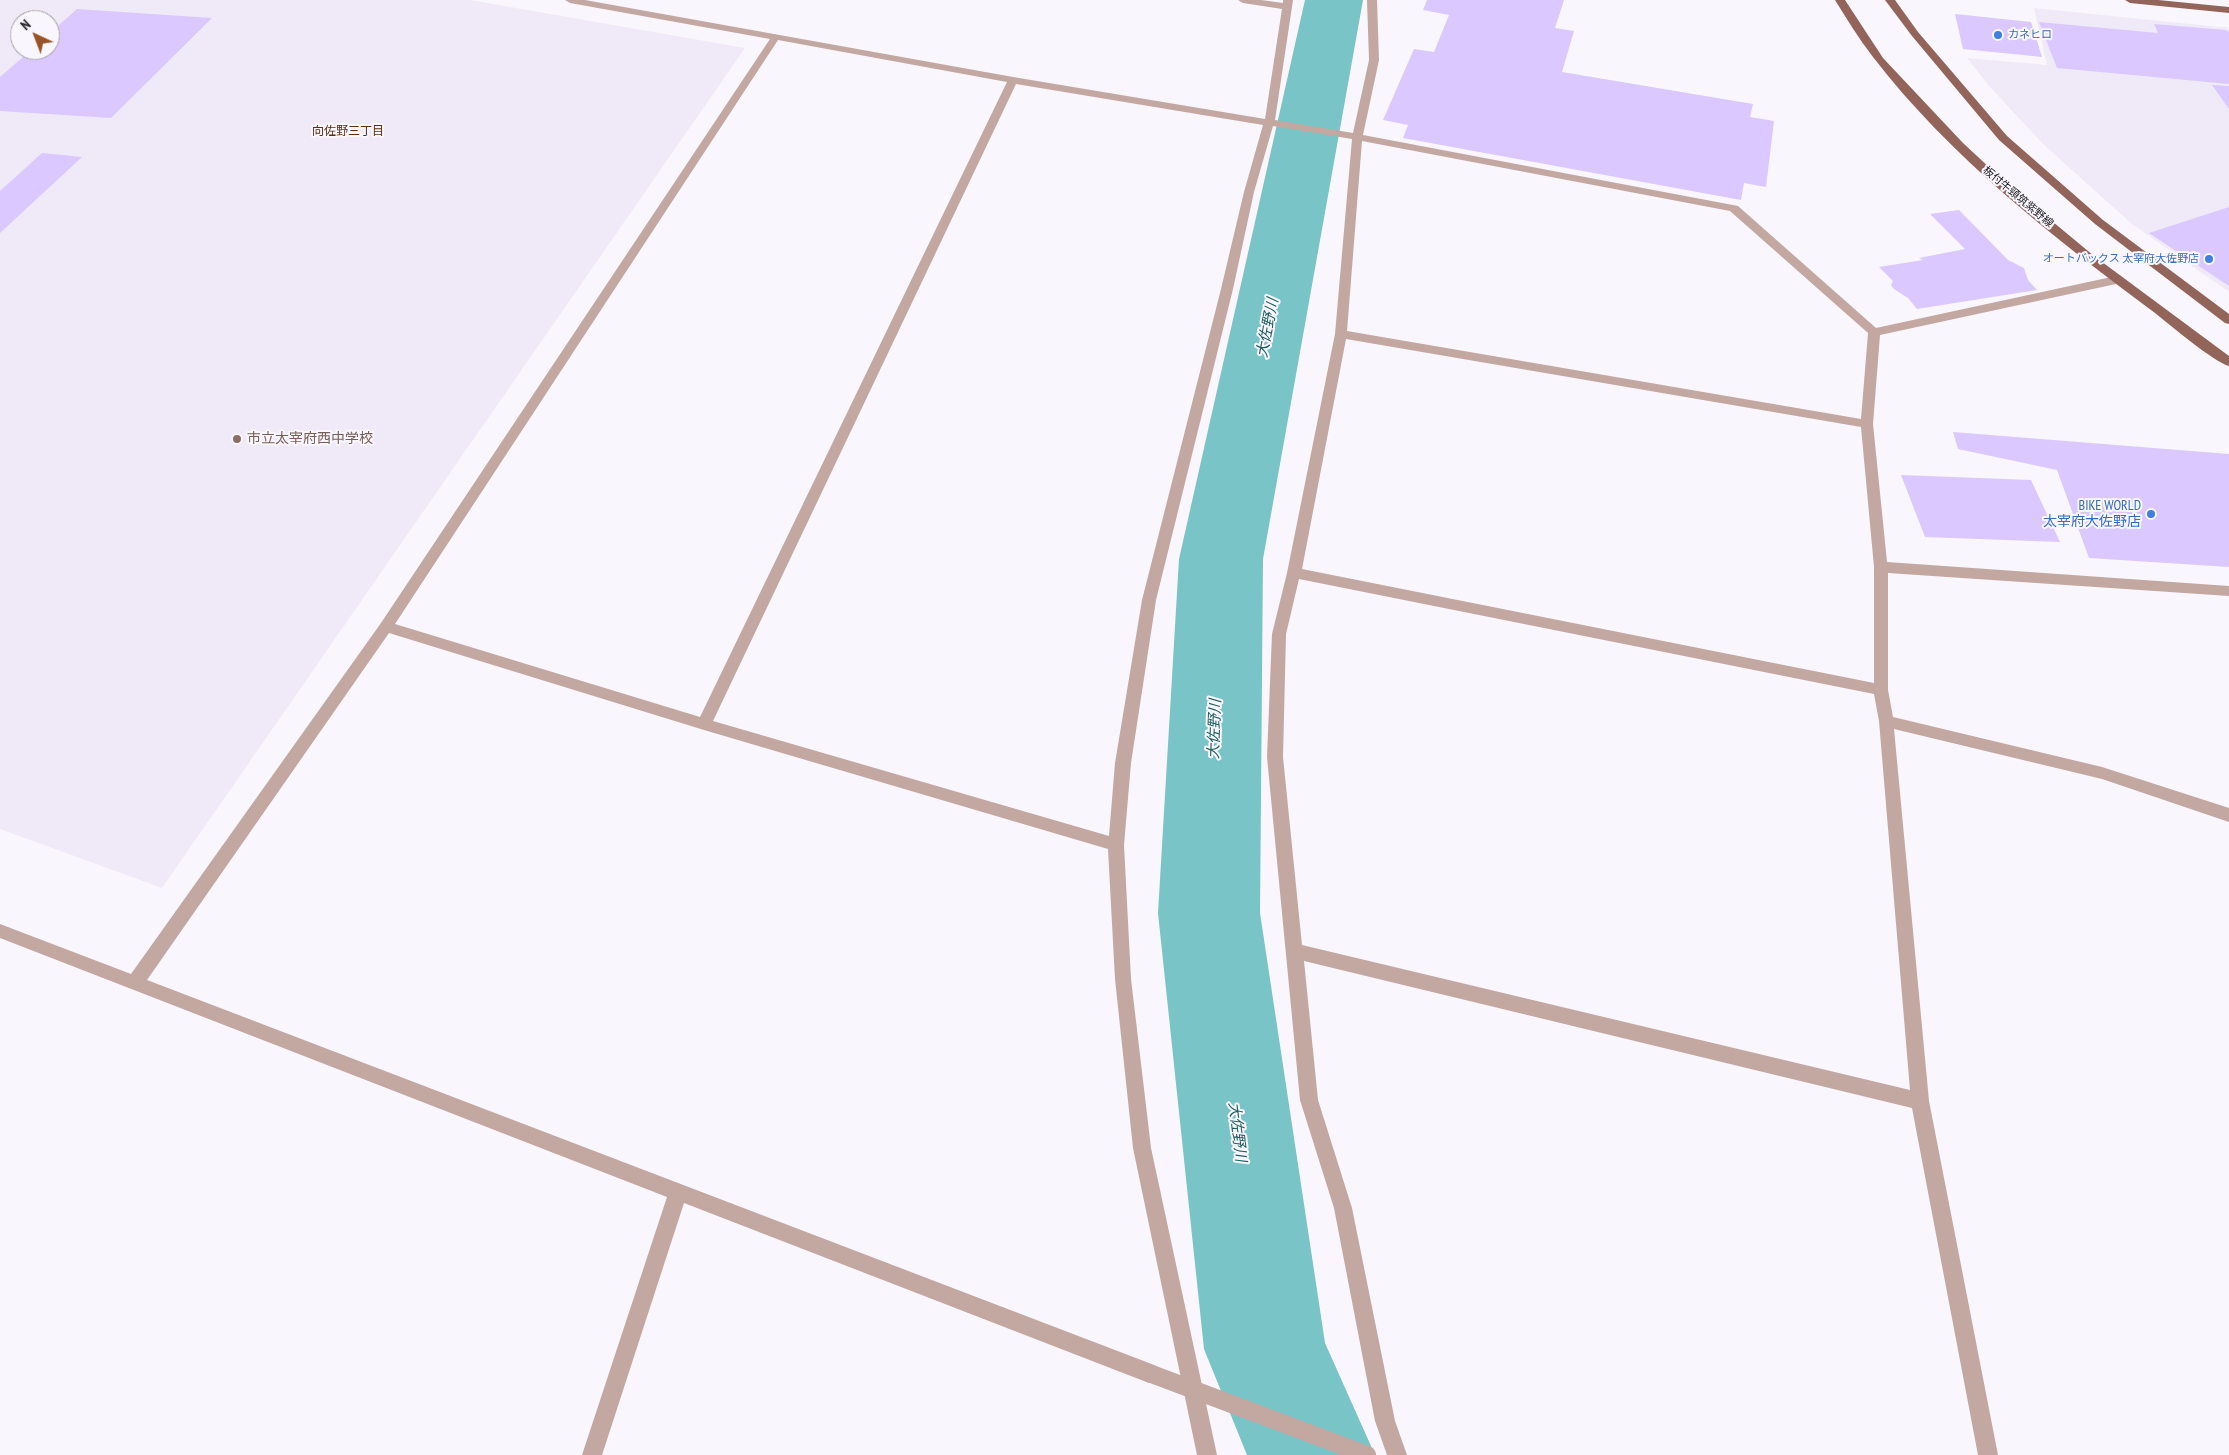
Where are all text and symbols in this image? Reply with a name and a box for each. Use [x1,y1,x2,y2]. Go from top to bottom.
north arrow [10,10,60,60]
text: N [17,16,34,34]
place label: カネヒロ [2008,28,2052,42]
marker: カネヒロ [1992,29,2004,41]
district label: 向佐野三丁目 [312,125,384,139]
street label: 板付牛頸筑紫野線 [1980,164,2056,230]
place label: オートバックス 太宰府大佐野店 [2043,252,2199,266]
marker: オートバックス 太宰府大佐野店 [2203,253,2215,265]
water label: 大佐野川 [1253,297,1283,359]
place label: 市立太宰府西中学校 [247,431,373,447]
marker: 市立太宰府西中学校 [231,433,243,445]
place label: BIKE WORLD 太宰府大佐野店 [2043,498,2141,530]
marker: BIKE WORLD 太宰府大佐野店 [2145,508,2157,520]
water label: 大佐野川 [1205,699,1225,759]
water label: 大佐野川 [1224,1101,1250,1163]

